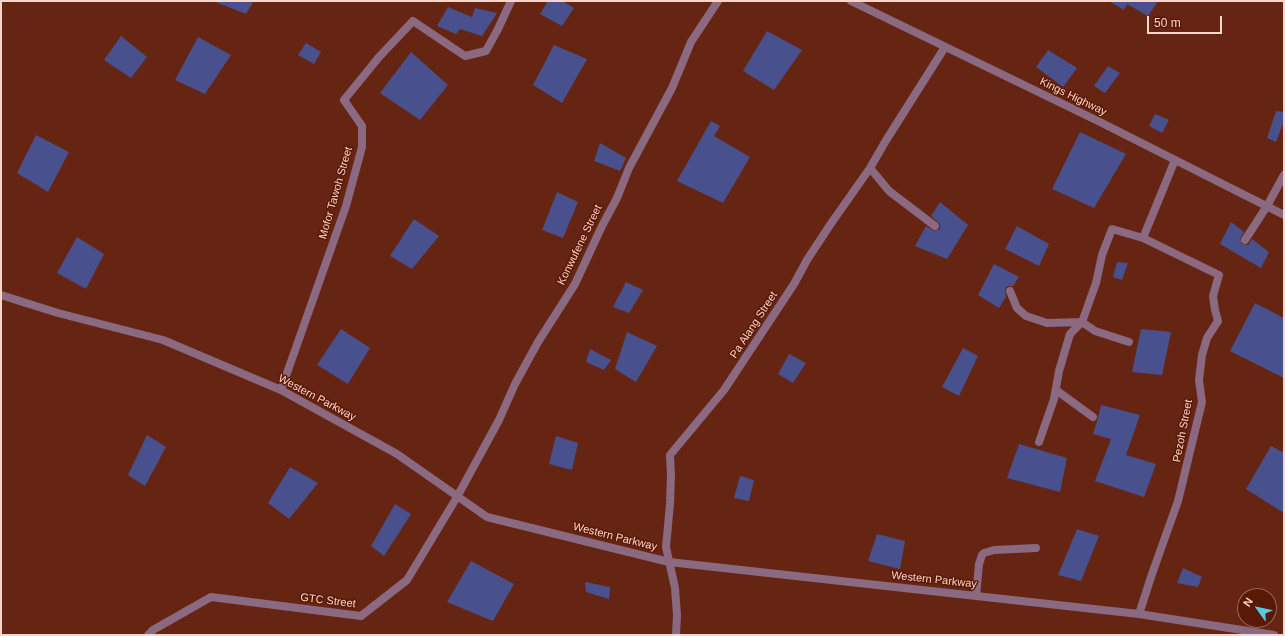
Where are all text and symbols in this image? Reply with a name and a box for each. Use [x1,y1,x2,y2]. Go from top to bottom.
scale bar [1149,8,1224,34]
text: 50 m [1154,16,1181,30]
street label: Kings Highway [1037,75,1109,119]
street label: Mofor Tawoh Street [317,145,355,241]
street label: Konwufene Street [555,203,605,287]
street label: Pa Alang Street [727,289,781,361]
street label: Western Parkway [276,372,358,424]
street label: Pezoh Street [1170,399,1196,463]
street label: Western Parkway [572,520,658,554]
street label: Western Parkway [891,569,977,591]
north arrow [1237,588,1277,628]
street label: GTC Street [300,591,356,611]
text: N [1241,595,1255,609]

